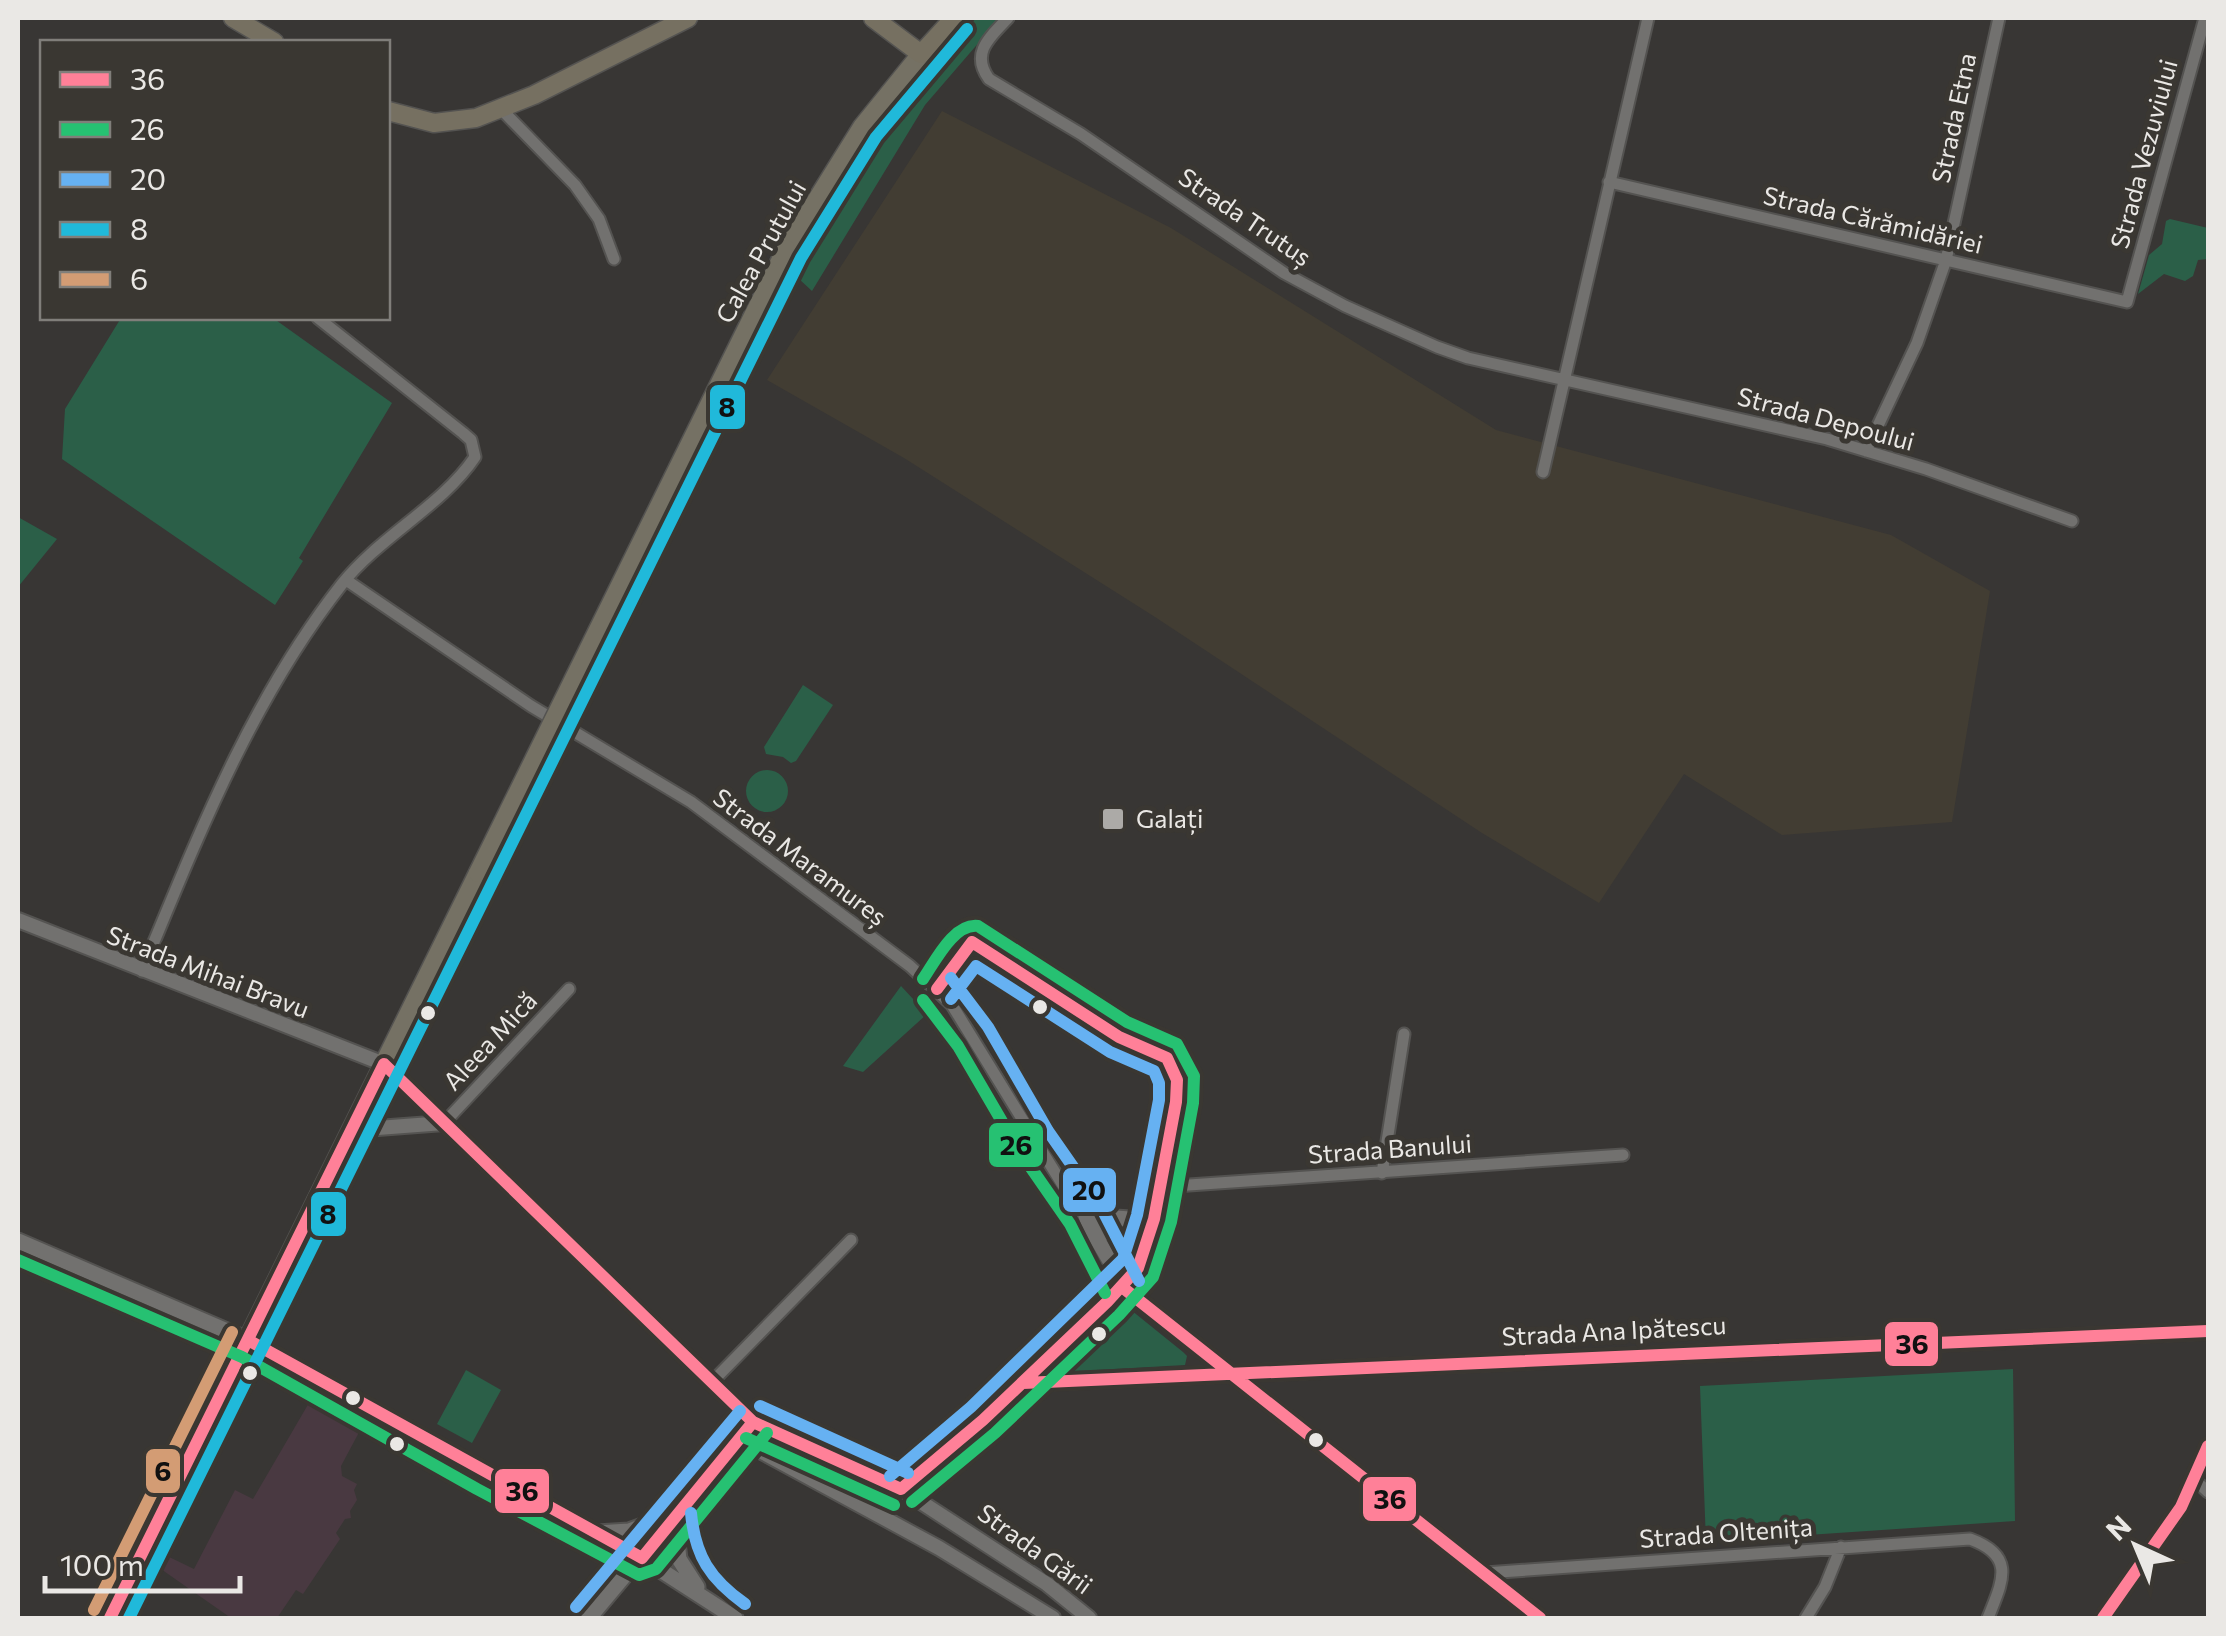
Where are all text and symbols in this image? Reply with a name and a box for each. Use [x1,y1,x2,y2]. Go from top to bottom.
legend [40,40,390,320]
street label: Strada Etna [1925,50,1981,185]
street label: Strada Vezuviului [2103,56,2183,252]
text: 36 [130,59,165,96]
text: 26 [130,109,165,146]
text: 20 [130,159,166,196]
street label: Strada Trutuș [1173,161,1317,273]
street label: Calea Prutului [709,175,812,328]
street label: Strada Cărămidăriei [1761,179,1986,259]
text: 8 [130,209,148,246]
text: 6 [130,259,148,296]
street label: Strada Depoului [1735,380,1918,456]
line badge: 8 [708,383,747,431]
text: 8 [718,389,736,423]
street label: Strada Maramureș [707,781,893,933]
place label: Galați [1136,803,1204,835]
marker: Galați [1100,806,1126,832]
street label: Strada Mihai Bravu [103,919,314,1023]
street label: Aleea Mică [436,985,542,1096]
unlabelled marker [1030,997,1050,1017]
unlabelled marker [418,1003,438,1023]
line badge: 26 [987,1121,1045,1169]
text: 26 [999,1127,1033,1161]
street label: Strada Banului [1307,1127,1473,1169]
line badge: 20 [1061,1166,1118,1214]
text: 20 [1072,1172,1106,1206]
line badge: 8 [309,1190,348,1238]
text: 8 [319,1196,337,1230]
street label: Strada Ana Ipătescu [1501,1309,1727,1351]
line badge: 36 [1883,1320,1940,1368]
unlabelled marker [1089,1324,1109,1344]
text: 36 [1895,1326,1929,1360]
unlabelled marker [240,1363,260,1383]
unlabelled marker [343,1388,363,1408]
unlabelled marker [1306,1430,1326,1450]
unlabelled marker [387,1434,407,1454]
line badge: 6 [144,1447,182,1495]
text: 6 [154,1453,172,1487]
line badge: 36 [493,1467,551,1515]
text: 36 [505,1473,539,1507]
line badge: 36 [1361,1475,1418,1523]
text: 36 [1373,1481,1407,1515]
north arrow [2086,1496,2186,1596]
street label: Strada Gării [973,1497,1099,1600]
text: N [2099,1508,2137,1547]
street label: Strada Oltenița [1638,1511,1814,1555]
scale bar [45,1531,240,1593]
text: 100 m [60,1545,144,1582]

